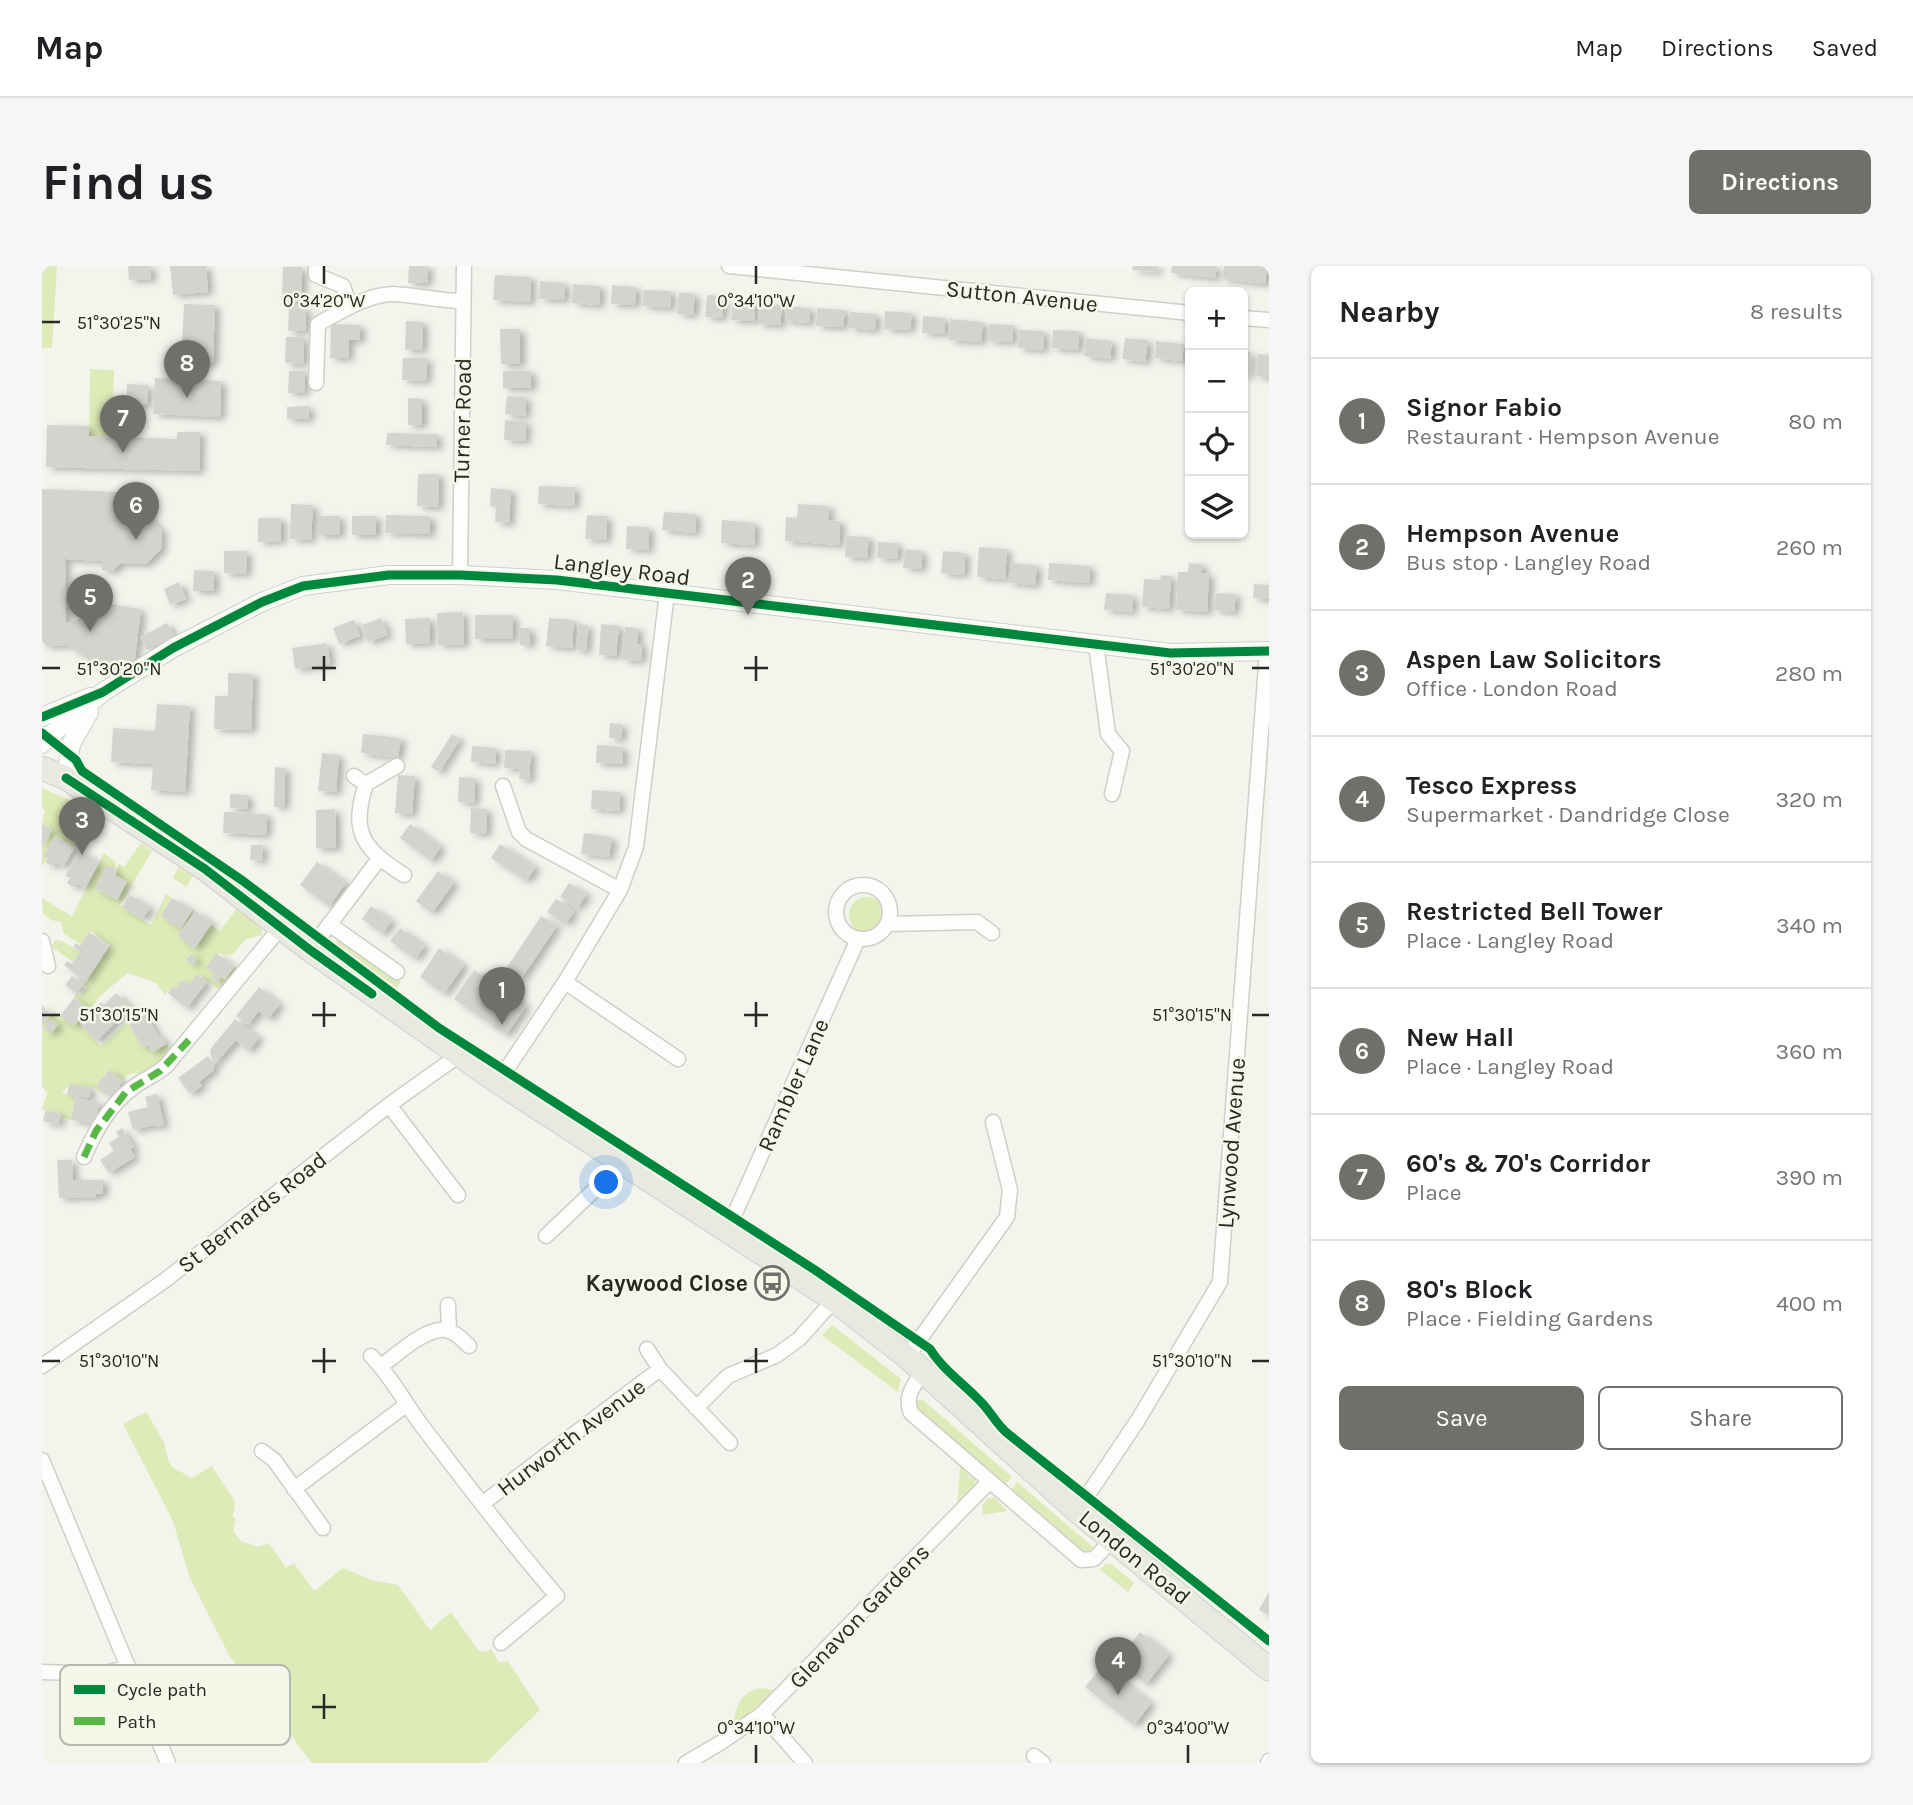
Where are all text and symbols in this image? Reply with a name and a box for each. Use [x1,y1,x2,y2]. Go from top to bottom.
text: Map [35,29,103,67]
text: Map [1575,34,1623,62]
text: Directions [1661,34,1774,62]
text: Saved [1812,34,1878,62]
button: Directions [1689,150,1871,214]
text: Find us [42,154,214,211]
street label: Sutton Avenue [945,275,1099,318]
map controls [1185,287,1248,539]
button: + [1185,287,1248,350]
text: 0°34'20"W [283,290,365,312]
text: 0°34'10"W [717,290,795,312]
text: Nearby [1339,294,1439,330]
text: 8 results [1750,298,1843,325]
text: 51°30'25"N [77,312,161,334]
pin: 8 [164,340,210,398]
button: − [1185,350,1248,413]
street label: Turner Road [448,357,477,483]
text: Signor Fabio [1406,392,1562,423]
pin: 7 [100,395,146,453]
text: 1 [1358,408,1366,435]
text: 80 m [1788,408,1843,435]
button: locate [1185,413,1248,476]
text: Restaurant · Hempson Avenue [1406,423,1720,450]
button: layers [1185,476,1248,539]
pin: 6 [113,482,159,540]
text: Hempson Avenue [1406,518,1619,549]
text: 2 [1355,534,1369,561]
text: 260 m [1776,534,1843,561]
street label: Langley Road [552,548,692,591]
text: Bus stop · Langley Road [1406,549,1651,576]
pin: 2 [725,557,771,615]
pin: 5 [67,574,113,632]
text: Aspen Law Solicitors [1406,644,1662,675]
text: 51°30'20"N [77,658,161,680]
text: 51°30'20"N [1150,658,1234,680]
text: 3 [1355,660,1369,687]
text: 280 m [1775,660,1843,687]
text: Office · London Road [1406,675,1618,702]
text: Tesco Express [1406,770,1577,801]
text: 4 [1355,786,1369,813]
text: 320 m [1775,786,1843,813]
pin: 3 [59,797,105,855]
text: Supermarket · Dandridge Close [1406,801,1730,828]
text: Restricted Bell Tower [1406,896,1662,927]
text: 5 [1355,912,1369,939]
text: 340 m [1776,912,1843,939]
text: Place · Langley Road [1406,927,1614,954]
pin: 1 [479,967,525,1025]
text: 51°30'15"N [79,1004,159,1026]
text: 51°30'15"N [1152,1004,1232,1026]
street label: Rambler Lane [752,1014,835,1156]
text: New Hall [1406,1022,1514,1053]
text: 6 [1355,1038,1369,1065]
text: 360 m [1776,1038,1843,1065]
text: Place · Langley Road [1406,1053,1614,1080]
street label: Lynwood Avenue [1212,1057,1251,1229]
street label: St Bernards Road [173,1146,332,1279]
text: 60's & 70's Corridor [1406,1148,1650,1179]
text: 7 [1356,1164,1368,1191]
text: 390 m [1775,1164,1843,1191]
your location [589,1165,623,1199]
text: Place [1406,1179,1462,1206]
bus stop icon: Kaywood Close [753,1264,791,1302]
place label: Kaywood Close [586,1270,748,1297]
text: 80's Block [1406,1274,1533,1305]
text: 8 [1355,1290,1369,1317]
text: 400 m [1776,1290,1843,1317]
text: Place · Fielding Gardens [1406,1305,1654,1332]
text: 51°30'10"N [79,1350,159,1372]
text: 51°30'10"N [1152,1350,1232,1372]
street label: Hurworth Avenue [492,1373,651,1502]
button: Save [1339,1386,1584,1450]
button: Share [1598,1386,1843,1450]
street label: London Road [1073,1504,1196,1611]
street label: Glenavon Gardens [784,1539,935,1694]
pin: 4 [1095,1637,1141,1695]
legend [60,1665,290,1745]
text: Cycle path [117,1679,207,1701]
text: Path [117,1711,157,1733]
text: 0°34'10"W [717,1717,795,1739]
text: 0°34'00"W [1147,1717,1229,1739]

